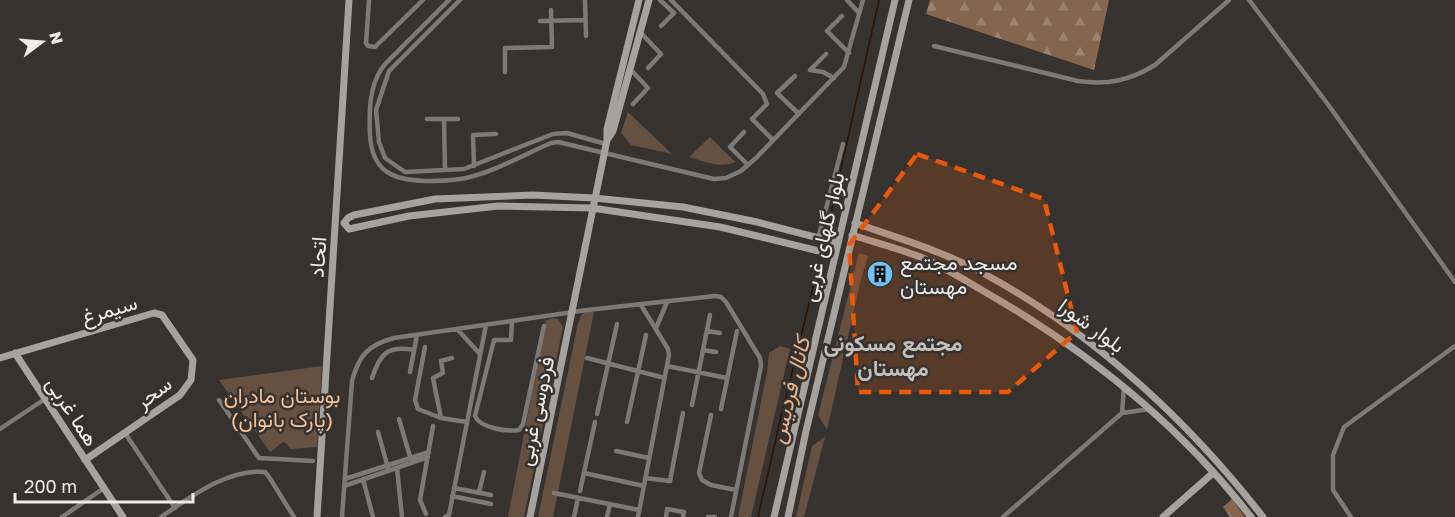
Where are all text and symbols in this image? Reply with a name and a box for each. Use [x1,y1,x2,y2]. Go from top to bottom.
north arrow [12,12,72,72]
text: N [45,29,68,46]
street label: بلوار گلهای غربی [795,170,850,304]
street label: اتحاد [303,236,331,278]
place label: مسجد مجتمع مهستان [900,249,1017,300]
building icon: مسجد مجتمع مهستان [865,259,895,289]
street label: سیمرغ [78,289,141,331]
street label: بلوار شورا [1053,292,1130,359]
district label: مجتمع مسکونی مهستان [823,329,963,382]
water label: کانال فردیس [763,331,817,446]
street label: فردوسی غربی [511,354,560,468]
street label: سحر [129,370,177,416]
street label: هما غربی [40,371,105,451]
park label: بوستان مادران (پارک بانوان) [224,382,340,434]
scale bar [15,466,194,504]
text: 200 m [24,475,77,497]

